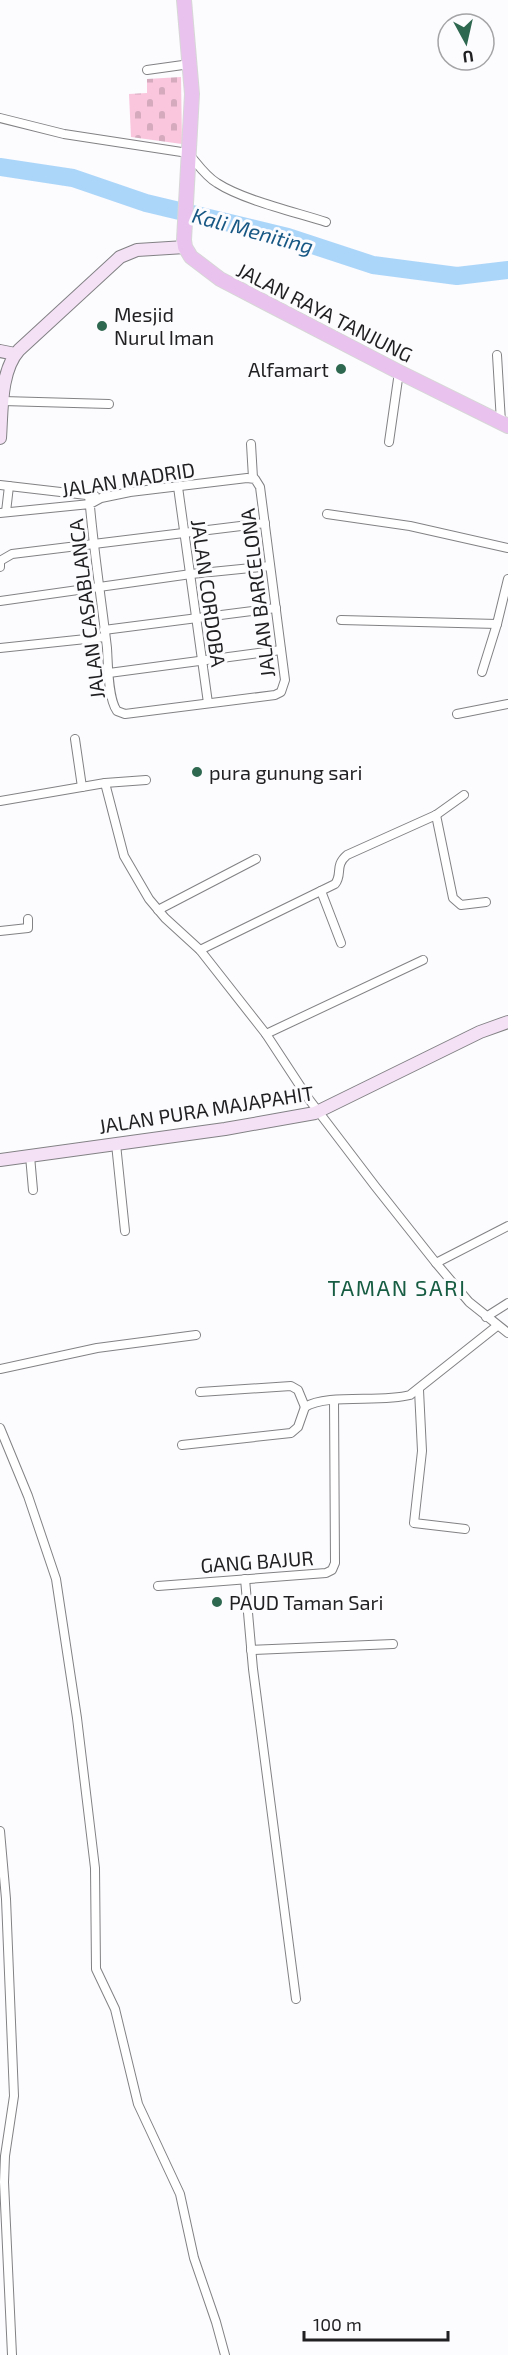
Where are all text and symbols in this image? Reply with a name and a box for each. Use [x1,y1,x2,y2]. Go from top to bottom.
north arrow [436,12,496,72]
text: U [461,47,475,68]
water label: Kali Meniting [190,202,316,258]
street label: JALAN RAYA TANJUNG [233,257,417,367]
place label: Mesjid Nurul Iman [114,302,214,349]
marker: Mesjid Nurul Iman [95,319,109,333]
place label: Alfamart [248,357,329,381]
marker: Alfamart [334,362,348,376]
street label: JALAN MADRID [60,457,196,501]
street label: JALAN BARCELONA [235,507,279,679]
street label: JALAN CASABLANCA [63,517,109,700]
street label: JALAN CORDOBA [187,518,231,669]
place label: pura gunung sari [209,760,362,784]
marker: pura gunung sari [190,765,204,779]
street label: JALAN PURA MAJAPAHIT [97,1080,316,1138]
district label: TAMAN SARI [328,1274,466,1300]
street label: GANG BAJUR [200,1545,314,1577]
place label: PAUD Taman Sari [229,1590,384,1614]
marker: PAUD Taman Sari [210,1595,224,1609]
scale bar [304,2304,448,2342]
text: 100 m [313,2313,362,2335]

